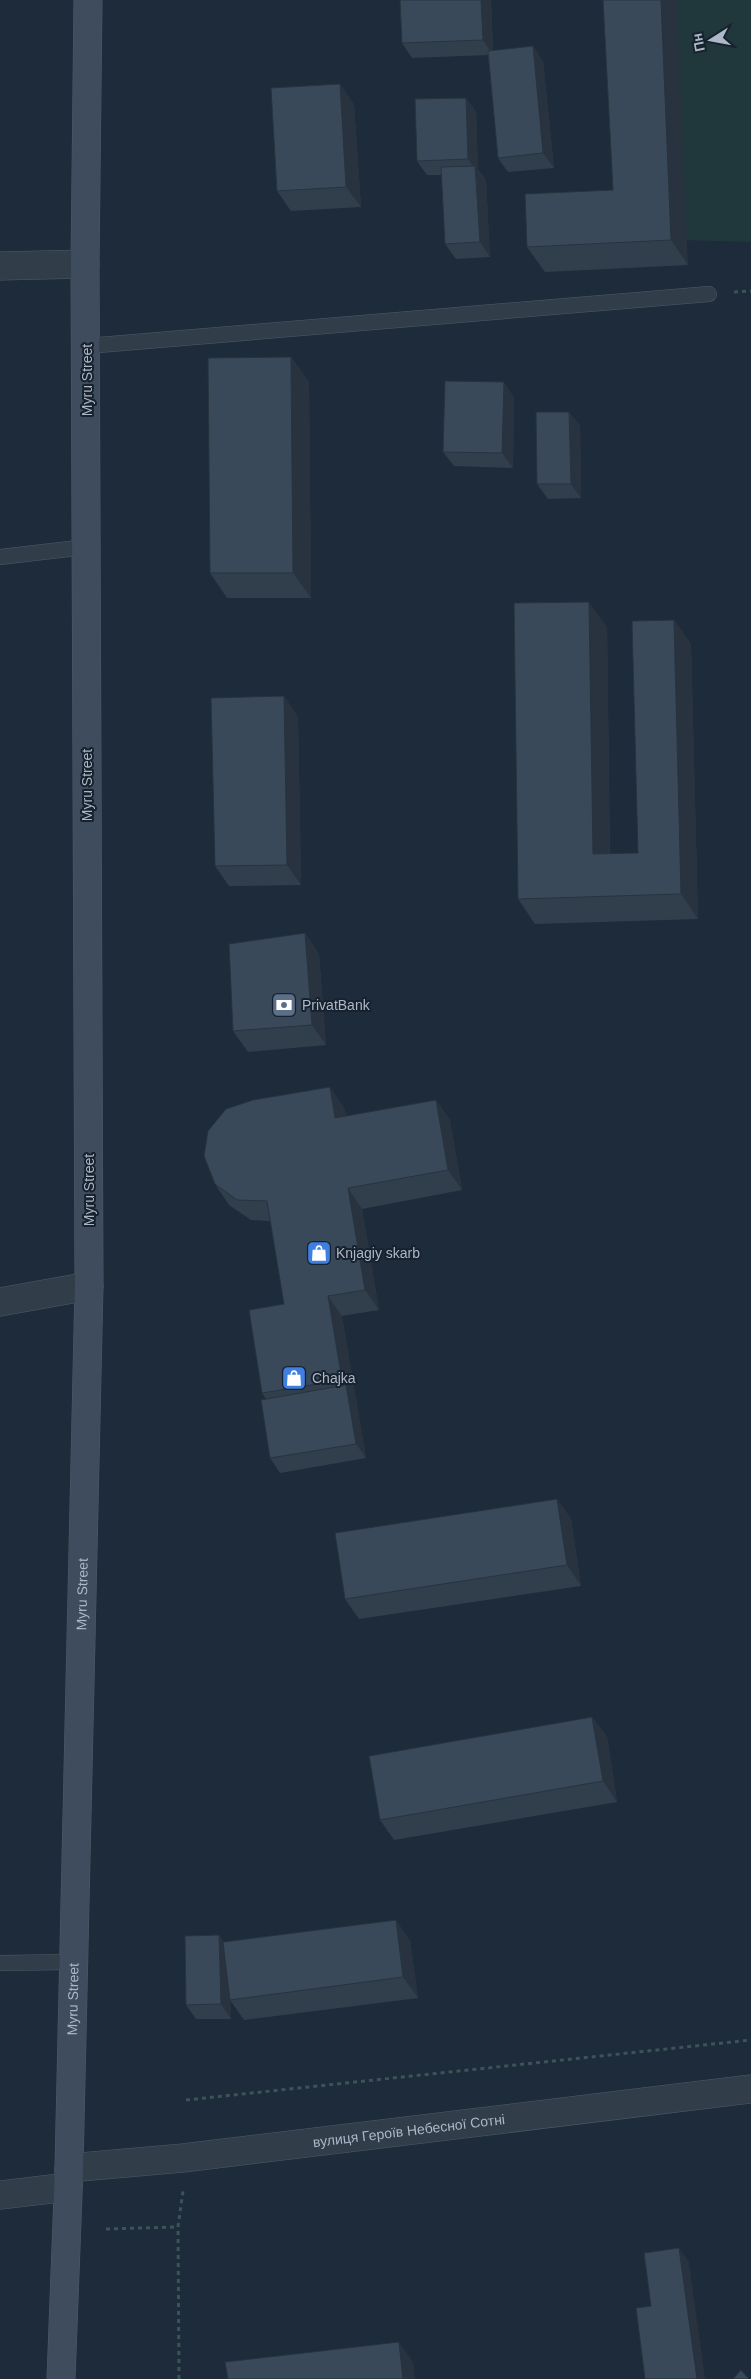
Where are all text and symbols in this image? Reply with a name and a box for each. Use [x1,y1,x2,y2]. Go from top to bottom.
north arrow [686,15,736,65]
text: Пн [689,32,708,53]
street label: Myru Street [79,344,95,416]
street label: Myru Street [79,749,95,821]
bank icon: PrivatBank [271,992,297,1018]
place label: PrivatBank [302,997,371,1013]
street label: Myru Street [81,1154,97,1226]
shop icon: Knjagiy skarb [306,1240,332,1266]
place label: Knjagiy skarb [336,1245,420,1261]
shop icon: Сhajka [281,1365,307,1391]
place label: Сhajka [312,1370,356,1386]
street label: Myru Street [73,1558,91,1631]
street label: Myru Street [64,1963,82,2036]
street label: вулиця Героїв Небесної Сотні [312,2111,506,2150]

